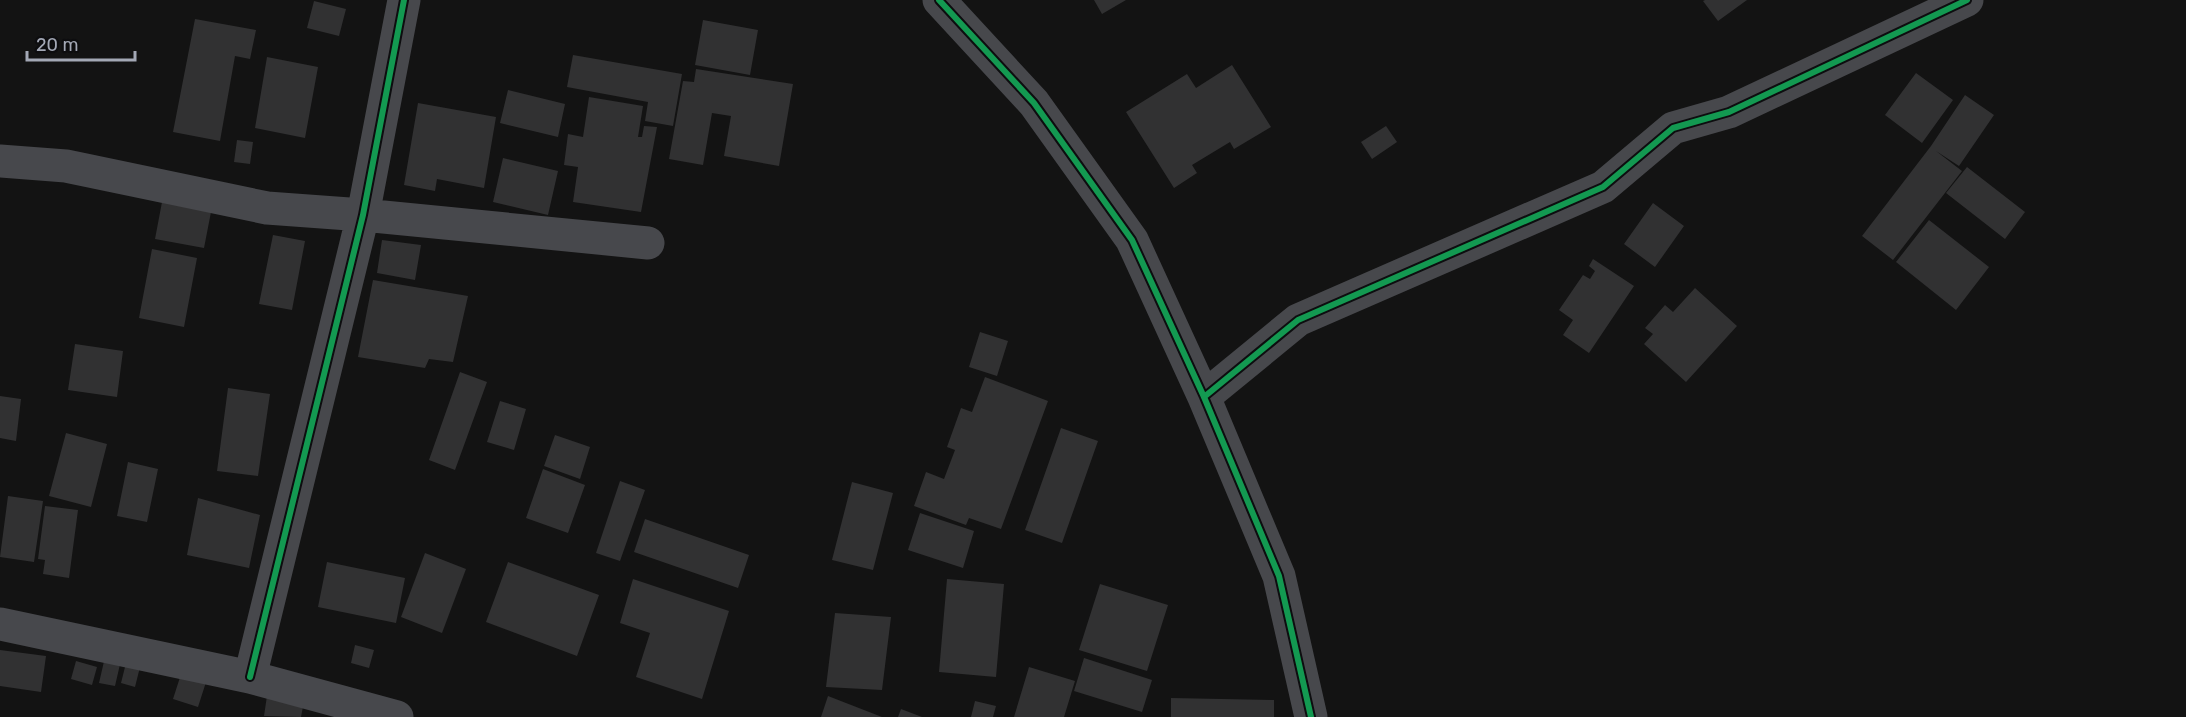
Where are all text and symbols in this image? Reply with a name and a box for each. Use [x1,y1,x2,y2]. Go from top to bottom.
scale bar [27,24,135,62]
text: 20 m [36,34,78,56]

